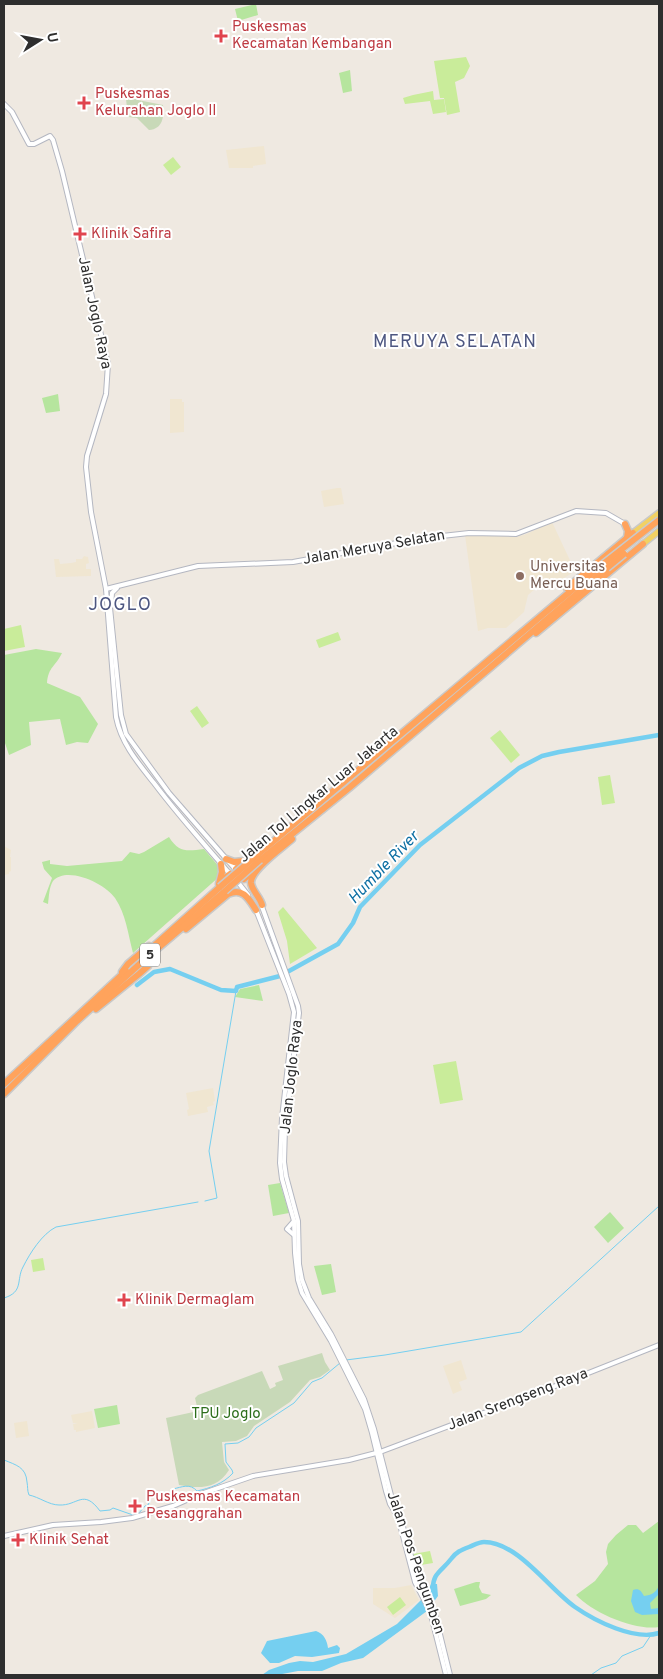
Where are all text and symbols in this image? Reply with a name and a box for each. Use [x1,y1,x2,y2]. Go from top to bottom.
north arrow [15,15,65,65]
place label: Puskesmas Kecamatan Kembangan [232,18,392,54]
marker: Puskesmas Kecamatan Kembangan [214,29,228,43]
text: U [42,31,61,44]
place label: Puskesmas Kelurahan Joglo II [95,85,217,121]
marker: Puskesmas Kelurahan Joglo II [77,96,91,110]
place label: Klinik Safira [91,225,172,244]
marker: Klinik Safira [73,227,87,241]
street label: Jalan Joglo Raya [73,255,115,371]
district label: MERUYA SELATAN [373,331,537,354]
street label: Jalan Meruya Selatan [301,526,447,570]
place label: Universitas Mercu Buana [530,558,618,594]
marker: Universitas Mercu Buana [514,570,526,582]
district label: JOGLO [88,594,152,617]
street label: Jalan Tol Lingkar Luar Jakarta [235,723,403,867]
water label: Humble River [344,826,425,909]
road number: 5 [140,944,160,966]
street label: Jalan Joglo Raya [277,1019,307,1135]
place label: Klinik Dermaglam [135,1291,255,1310]
marker: Klinik Dermaglam [117,1293,131,1307]
street label: Jalan Srengseng Raya [445,1364,591,1436]
park label: TPU Joglo [191,1405,261,1424]
place label: Puskesmas Kecamatan Pesanggrahan [146,1488,300,1524]
street label: Jalan Pos Pengumben [382,1489,448,1637]
marker: Puskesmas Kecamatan Pesanggrahan [128,1499,142,1513]
place label: Klinik Sehat [29,1531,109,1550]
marker: Klinik Sehat [11,1533,25,1547]

